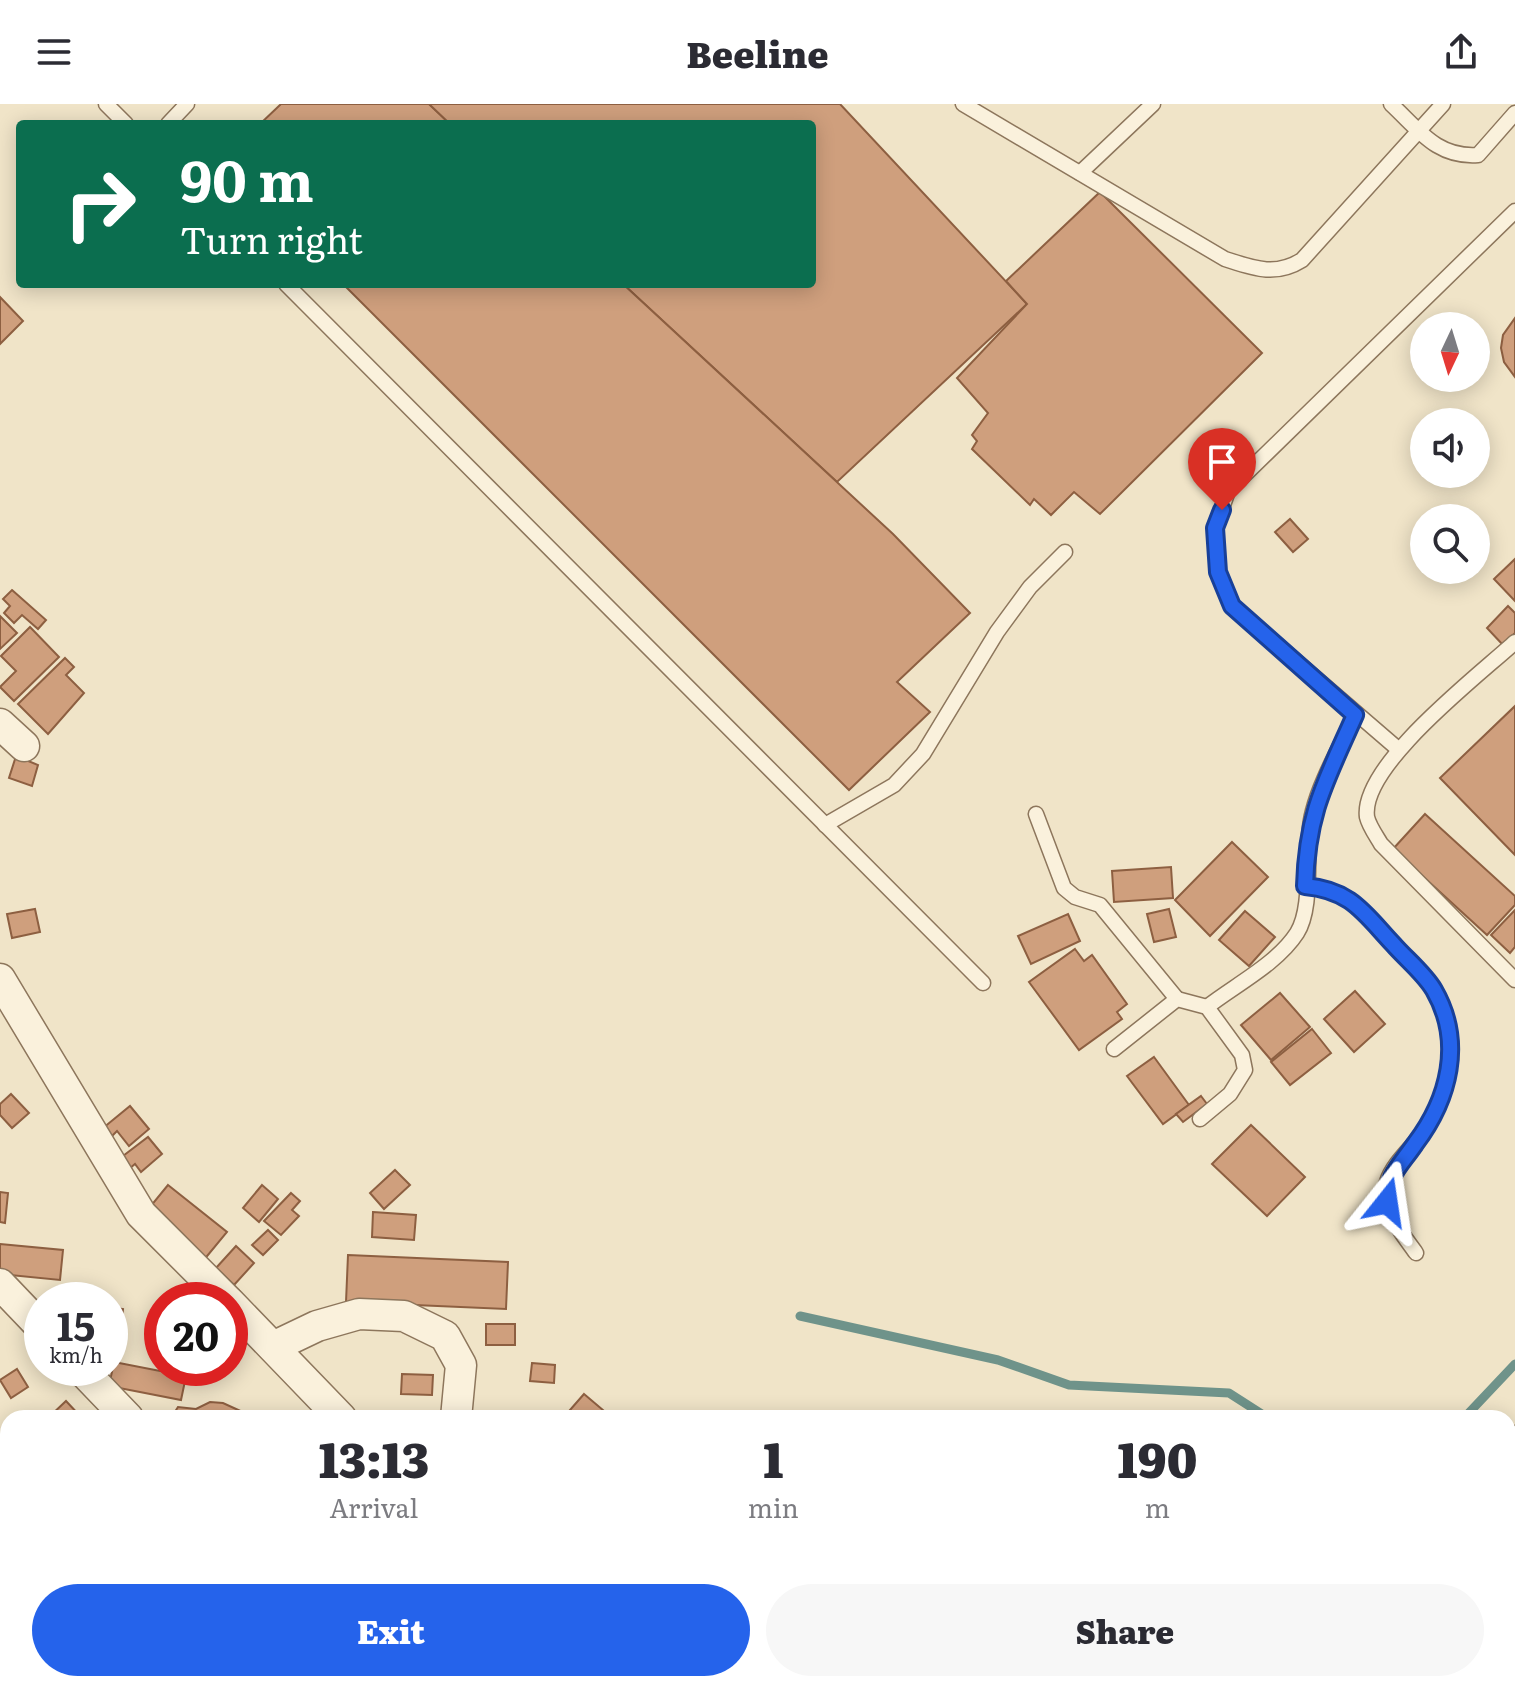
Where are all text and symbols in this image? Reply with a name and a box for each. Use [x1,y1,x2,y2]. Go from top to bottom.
text: Beeline [686,26,829,79]
icon: menu [32,30,76,74]
icon: share [1439,30,1483,74]
text: 90 m [180,136,314,219]
icon: right [48,152,152,256]
text: Turn right [180,212,363,265]
north arrow [1410,312,1490,392]
map controls [1410,312,1490,584]
button: sound [1410,408,1490,488]
pin [1188,428,1256,510]
icon: arrive [1200,440,1244,484]
button: search [1410,504,1490,584]
position arrow [1345,1160,1429,1244]
speed limit sign: 20 [144,1282,248,1386]
text: 15 [57,1294,95,1353]
text: km/h [49,1339,103,1369]
text: 13:13 [319,1422,429,1493]
text: 1 [763,1422,783,1493]
text: 190 [1117,1422,1197,1493]
text: Arrival [329,1487,418,1526]
text: min [748,1487,799,1526]
text: m [1145,1487,1170,1526]
button: Exit [32,1584,750,1676]
button: Share [766,1584,1484,1676]

